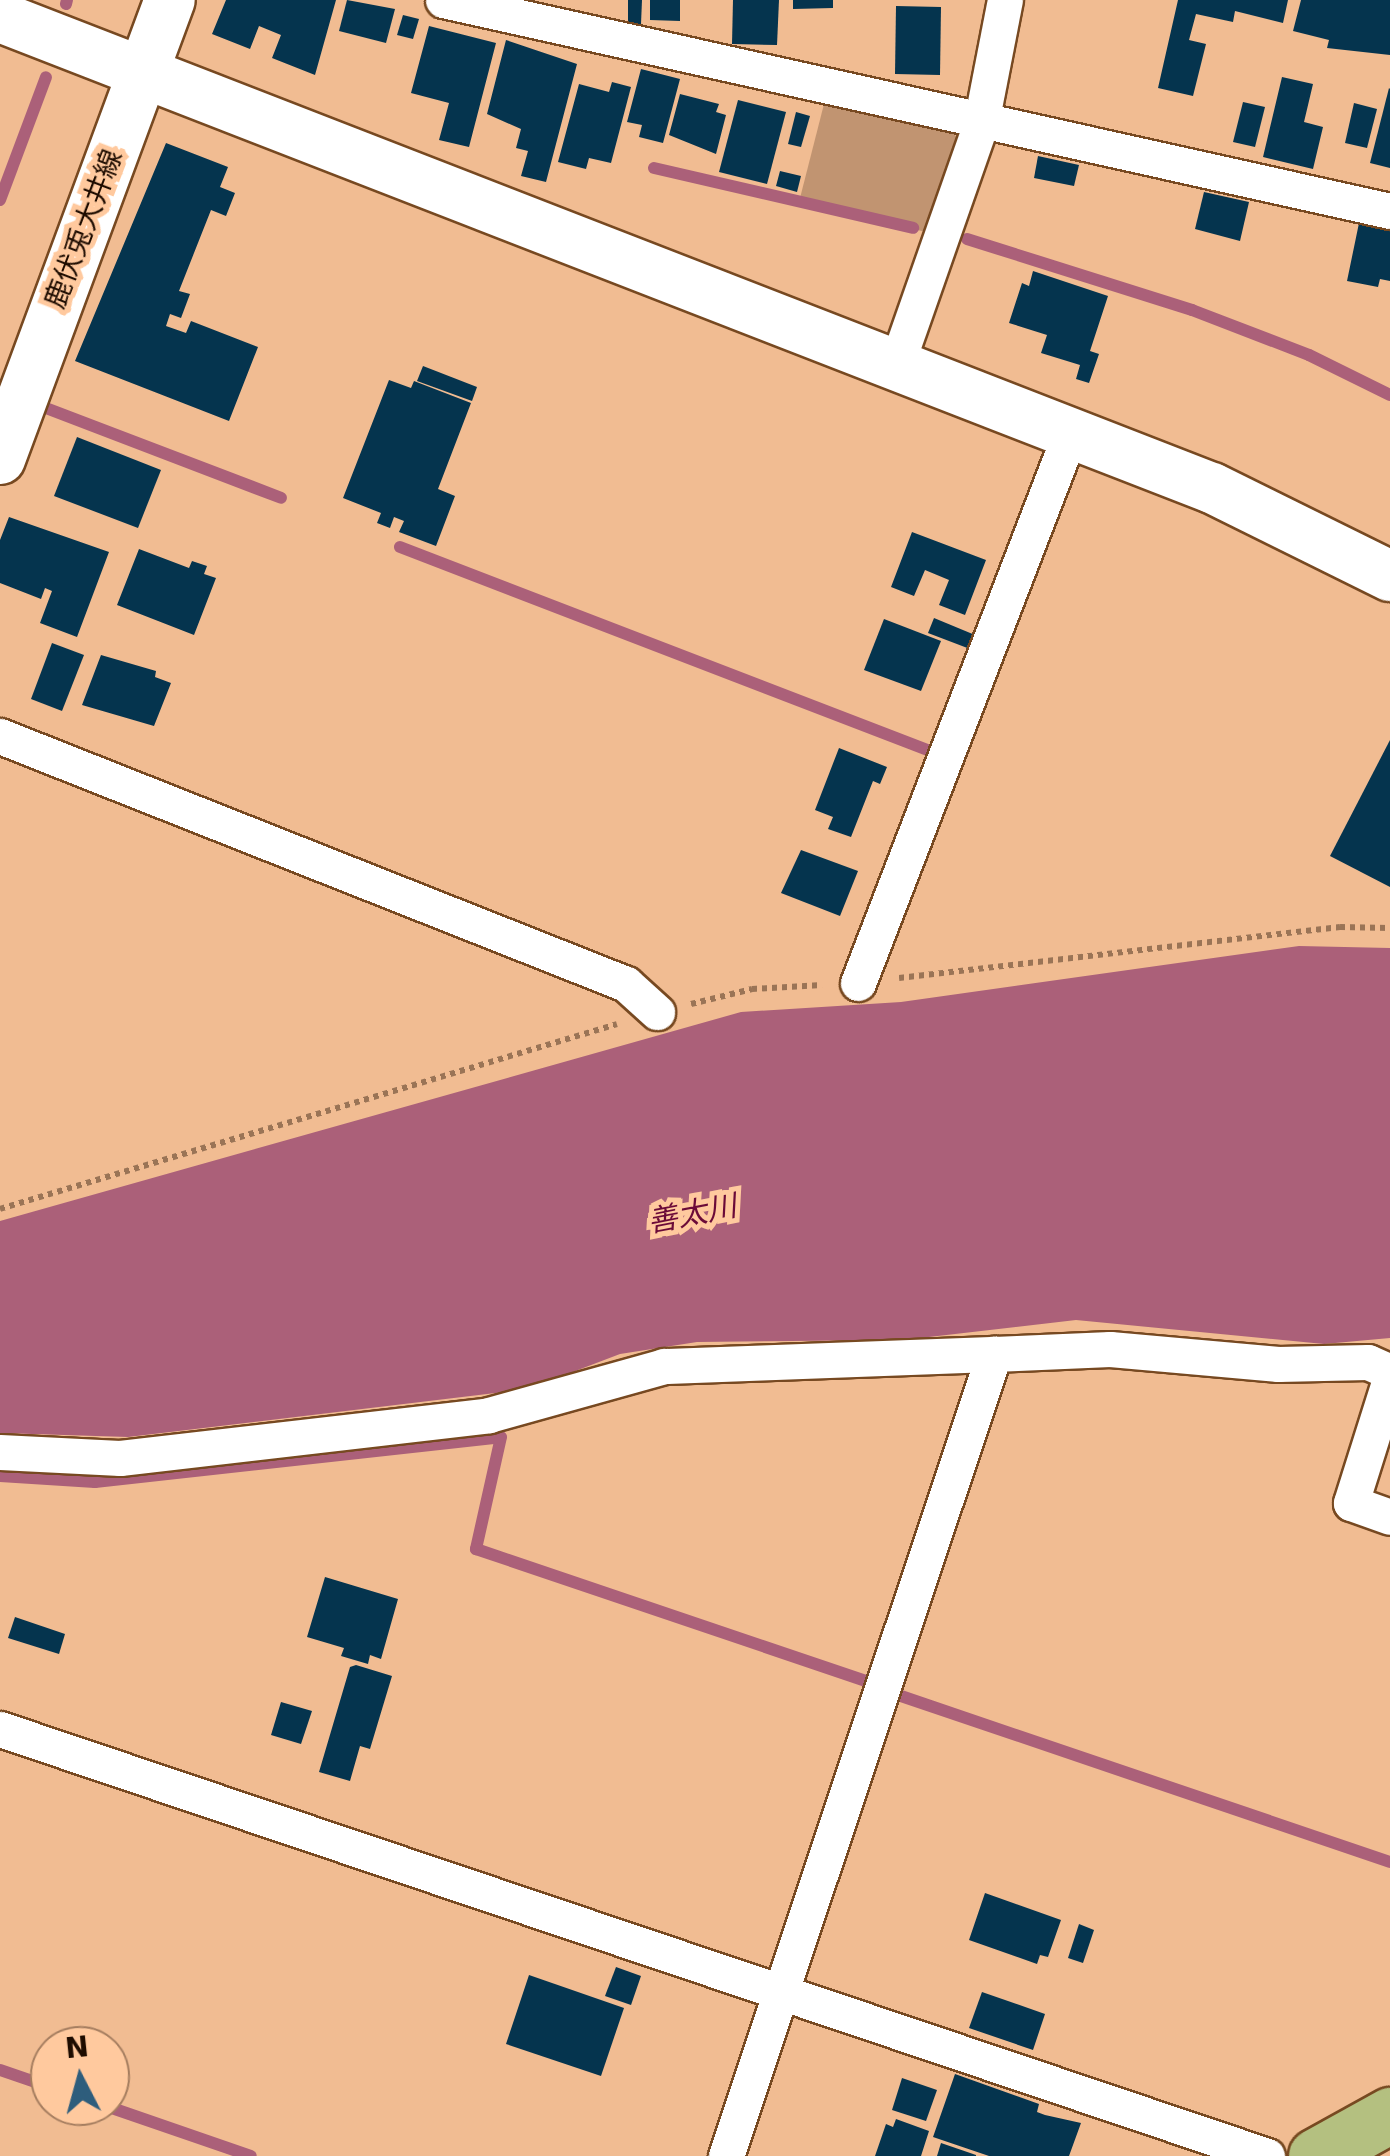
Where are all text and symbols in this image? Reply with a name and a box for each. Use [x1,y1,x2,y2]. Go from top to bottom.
street label: 鹿伏兎大井線 [38,145,130,313]
water label: 善太川 [644,1188,740,1240]
north arrow [30,2026,130,2126]
text: N [64,2030,90,2065]

